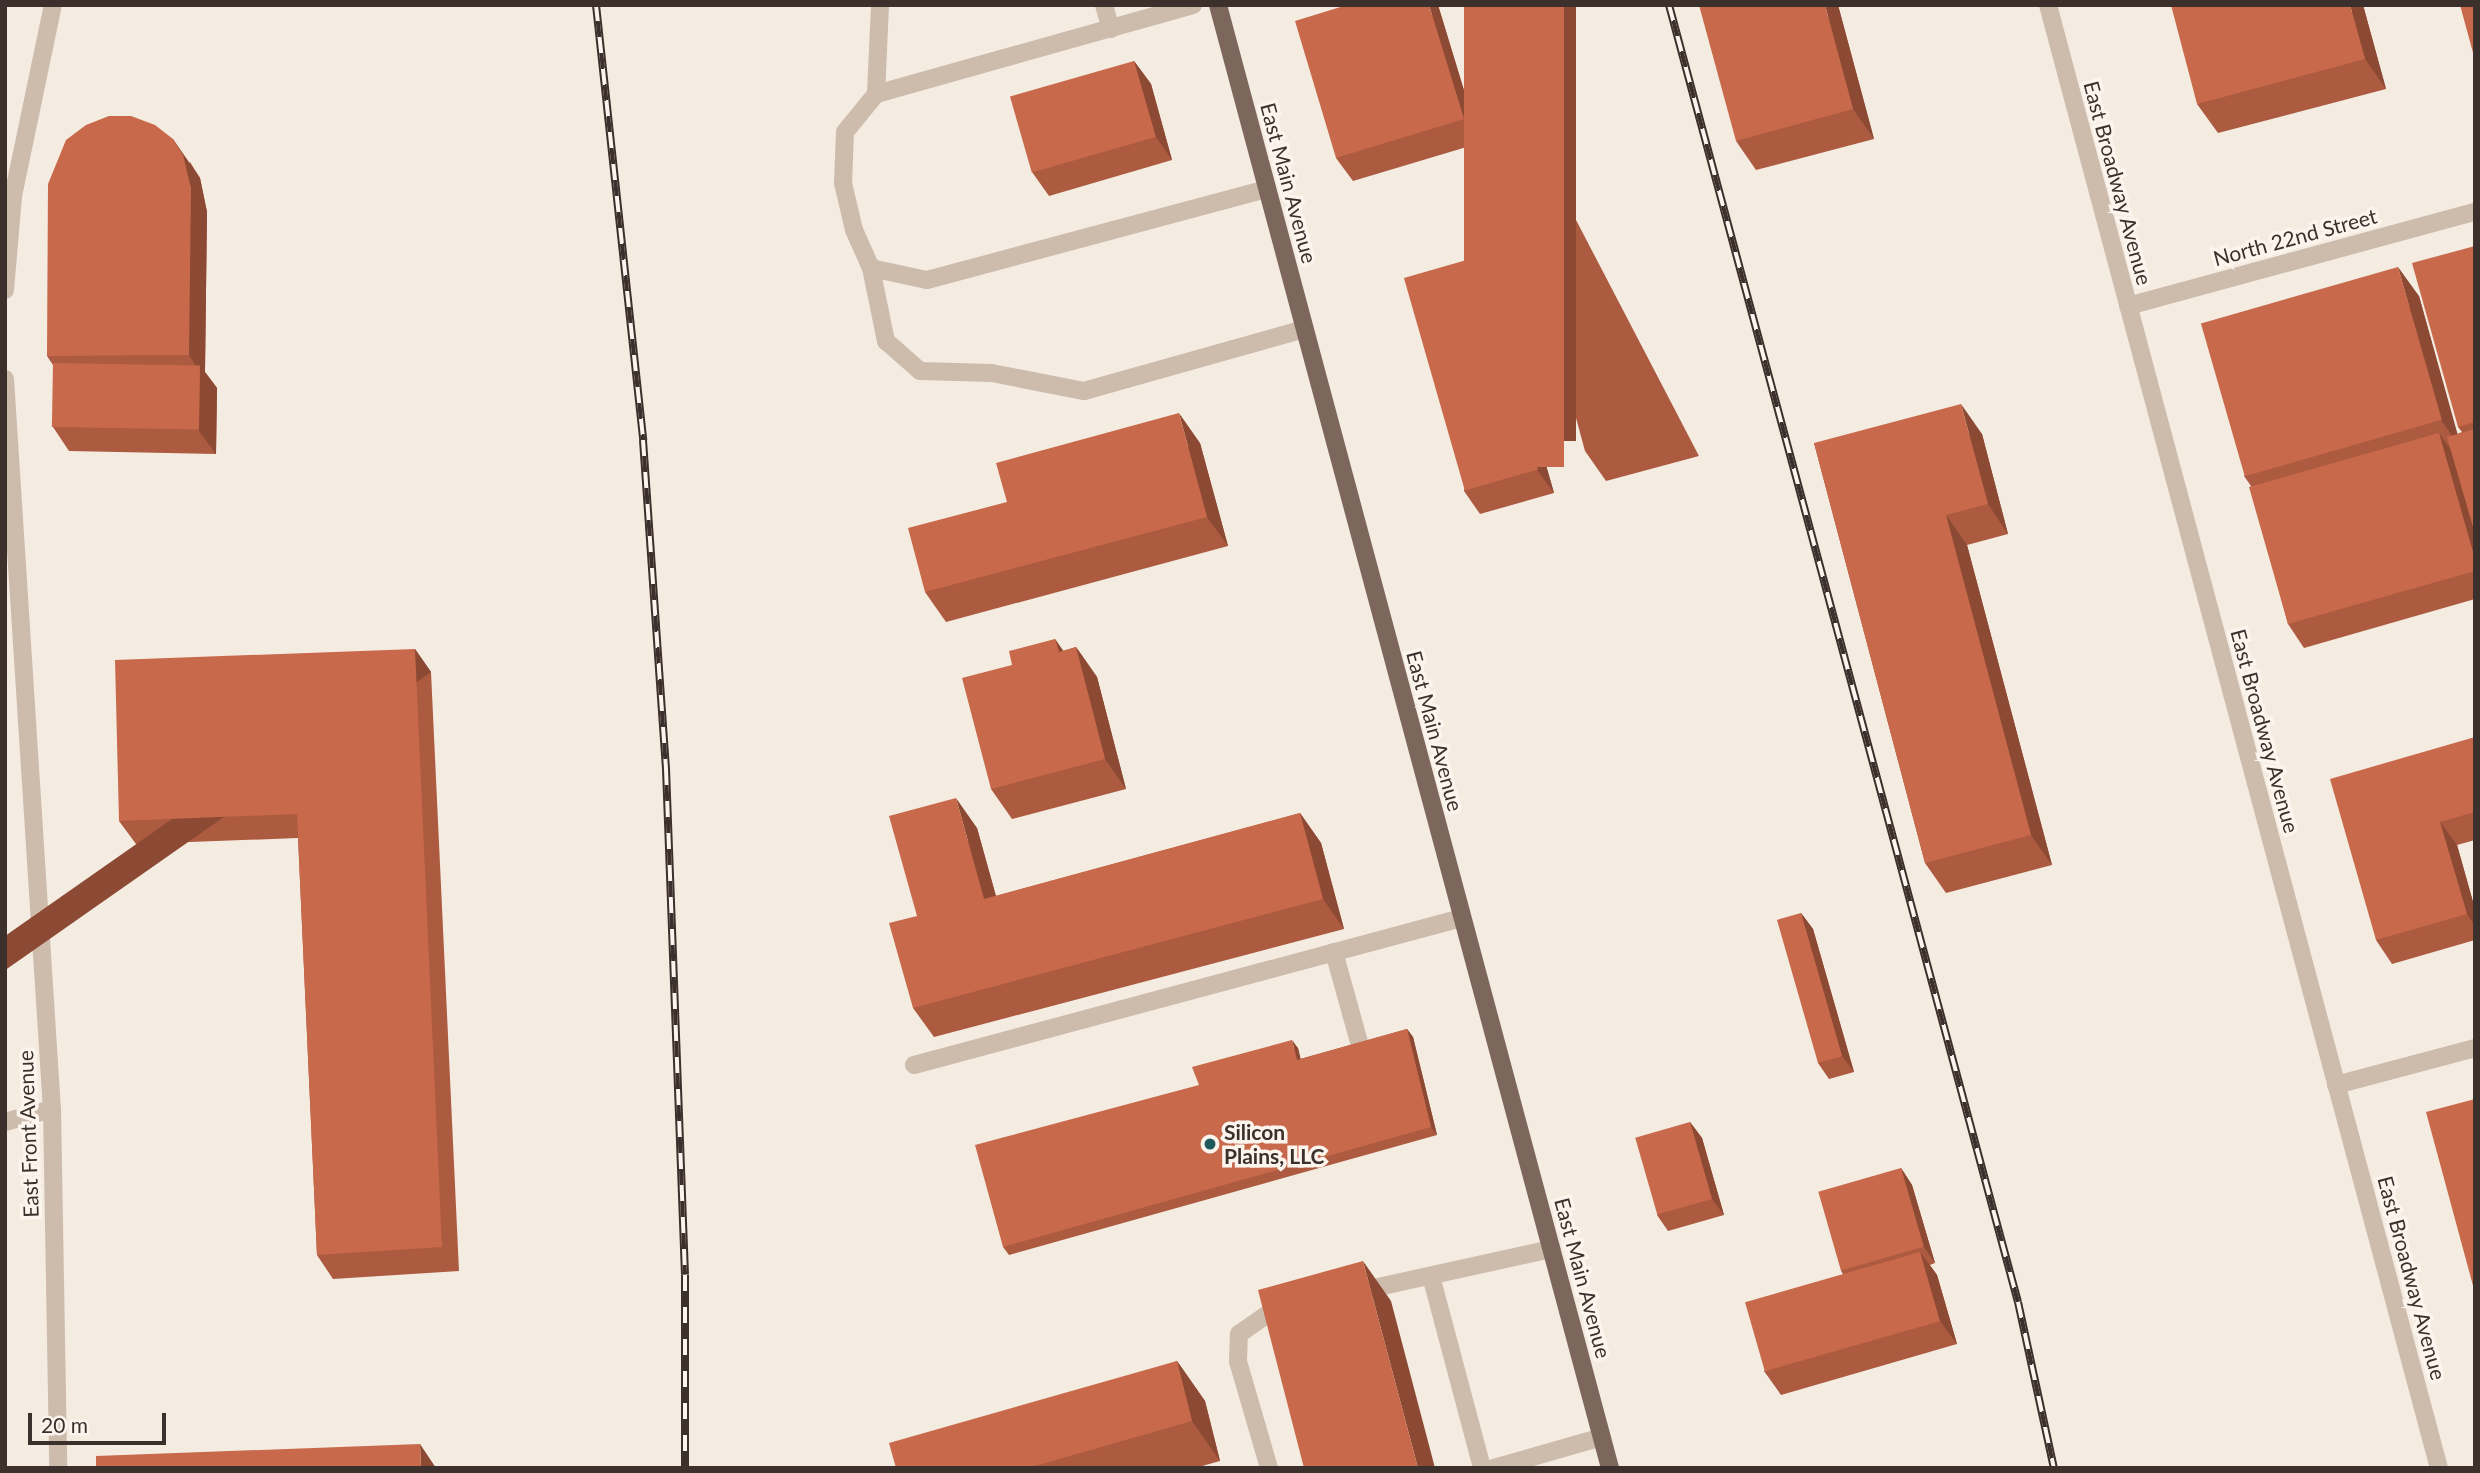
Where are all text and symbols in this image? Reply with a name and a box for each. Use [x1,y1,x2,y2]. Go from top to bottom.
street label: East Broadway Avenue [2078,78,2158,288]
street label: East Main Avenue [1255,100,1323,266]
street label: North 22nd Street [2210,203,2380,271]
street label: East Broadway Avenue [2225,626,2305,836]
street label: East Main Avenue [1401,648,1469,814]
street label: East Front Avenue [12,1049,44,1219]
place label: Silicon Plains, LLC [1224,1119,1324,1169]
marker: Silicon Plains, LLC [1202,1136,1218,1152]
street label: East Broadway Avenue [2372,1173,2452,1383]
street label: East Main Avenue [1549,1195,1617,1361]
scale bar [32,1400,170,1444]
text: 20 m [41,1412,88,1437]

